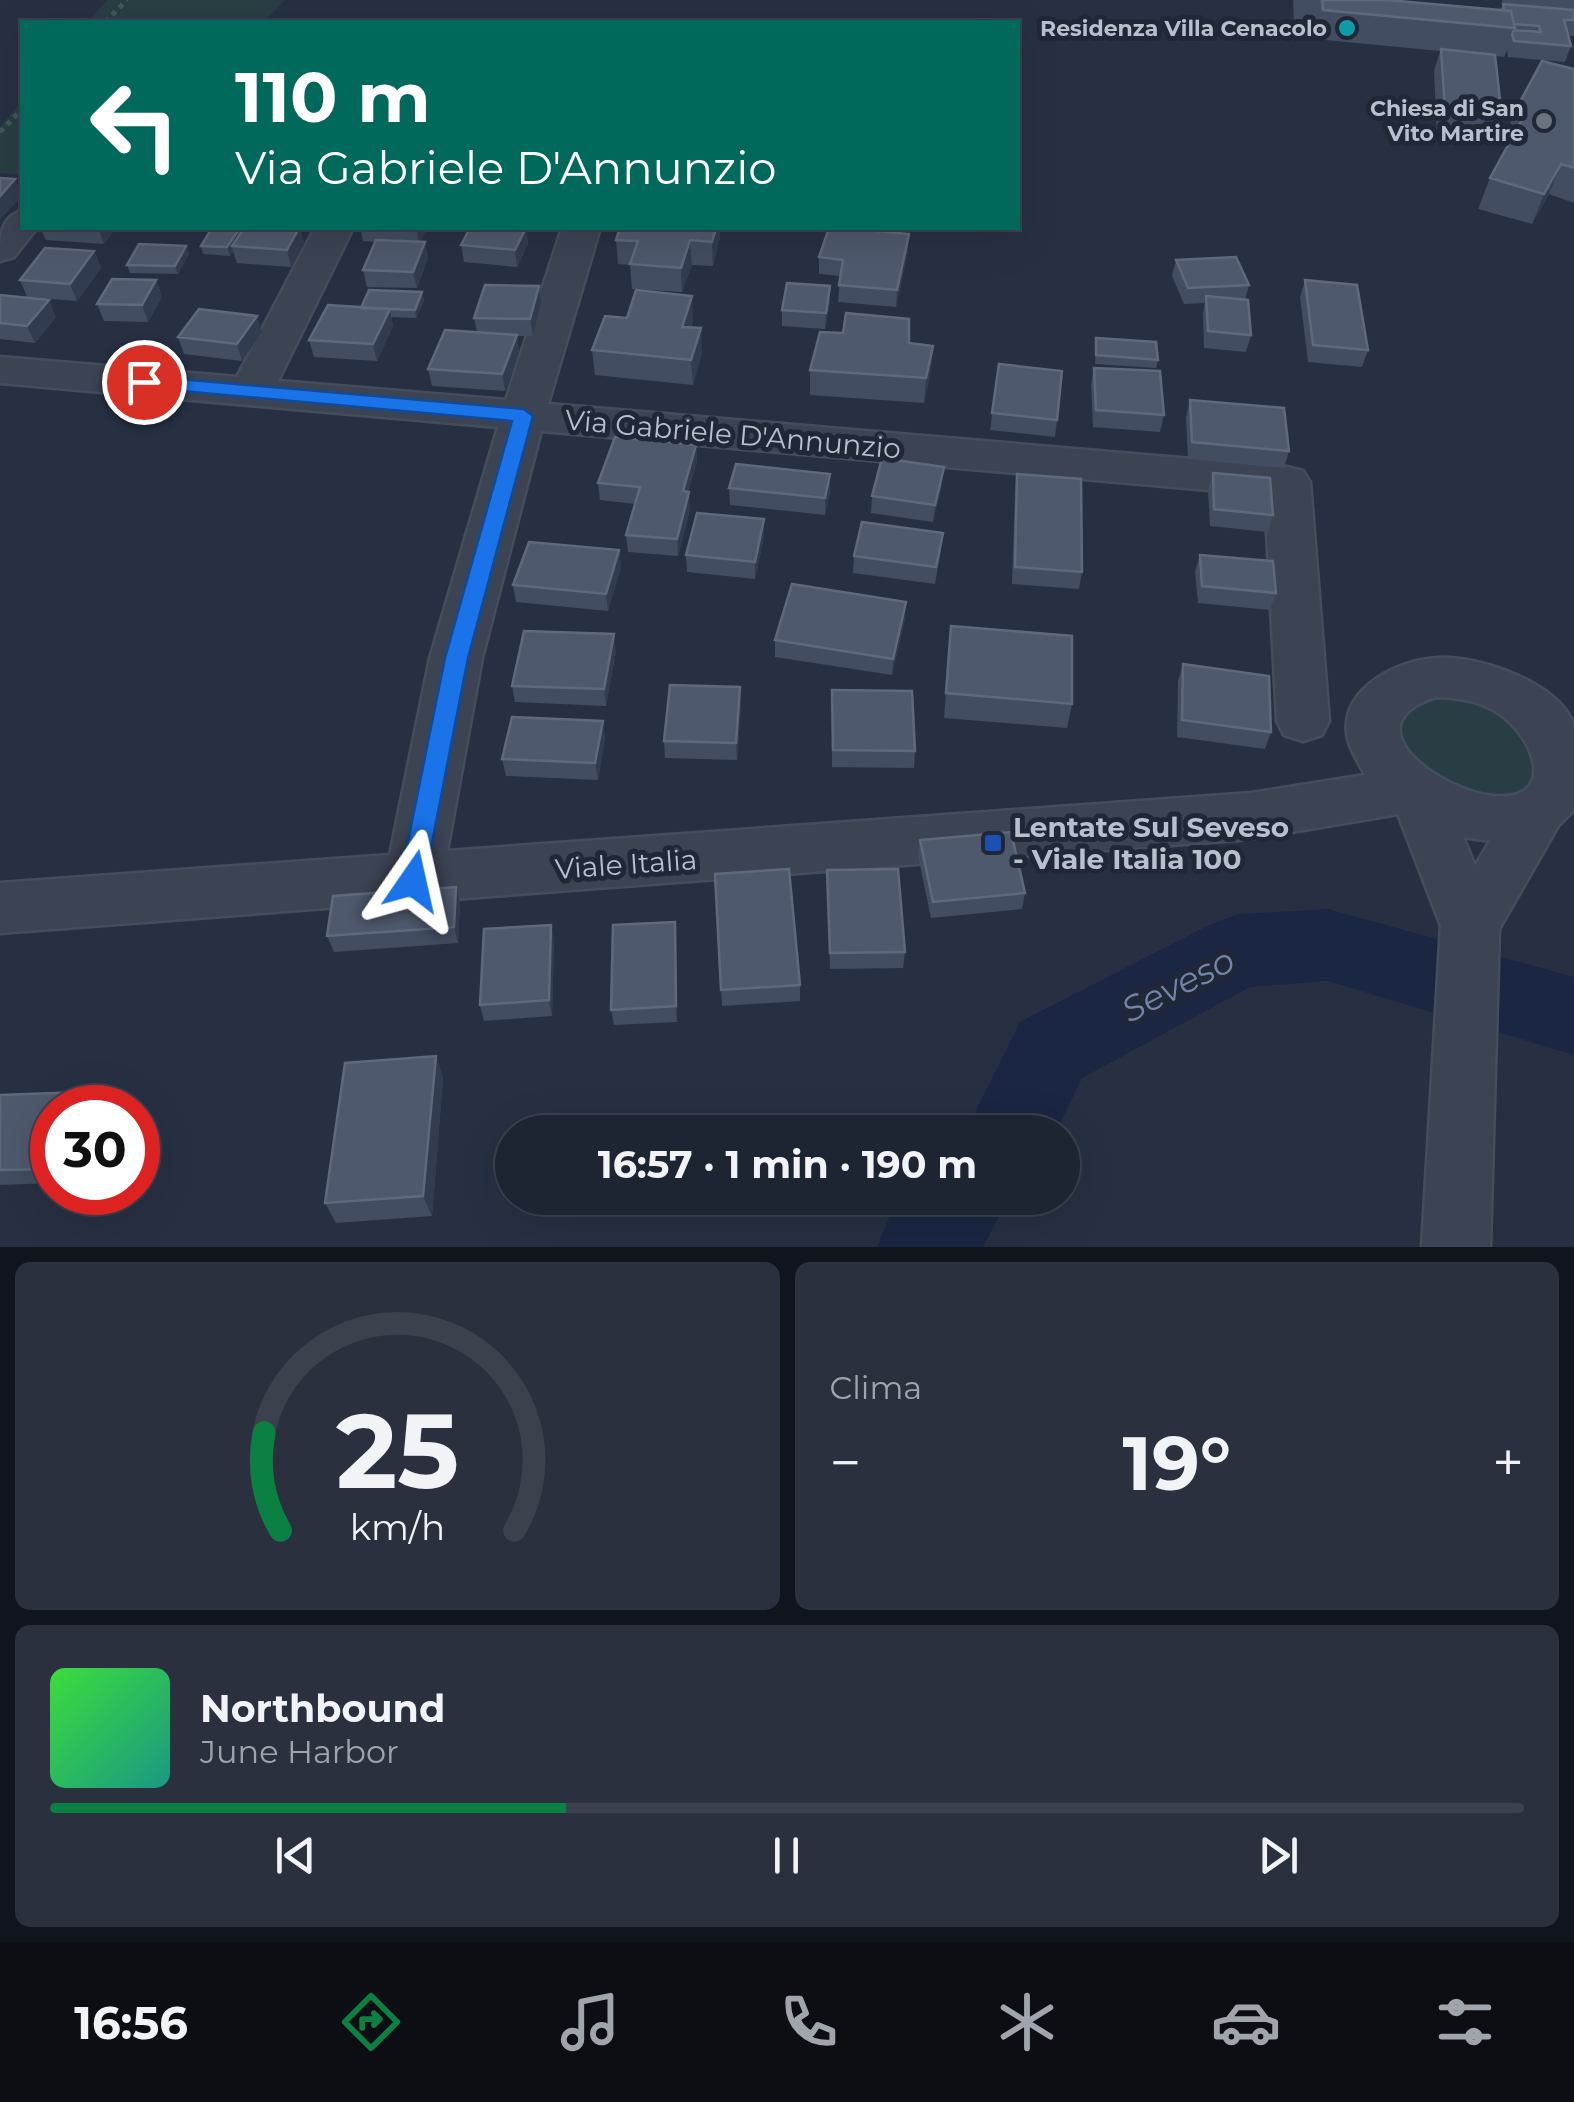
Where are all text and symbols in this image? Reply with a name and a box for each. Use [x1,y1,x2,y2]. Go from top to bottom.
place label: Residenza Villa Cenacolo [1040,15,1327,42]
marker: Residenza Villa Cenacolo [1336,17,1358,39]
text: 110 m [235,54,431,140]
icon: left [70,60,200,190]
place label: Chiesa di San Vito Martire [1370,95,1524,147]
marker: Chiesa di San Vito Martire [1533,110,1555,132]
text: Via Gabriele D'Annunzio [235,140,777,195]
pin [102,340,187,425]
icon: arrive [117,355,172,410]
street label: Via Gabriele D'Annunzio [564,402,902,466]
place label: Lentate Sul Seveso - Viale Italia 100 [1013,810,1289,876]
position arrow [361,829,465,933]
marker: Lentate Sul Seveso - Viale Italia 100 [982,832,1004,854]
street label: Viale Italia [554,842,698,886]
water label: Seveso [1114,938,1241,1031]
speed limit sign: 30 [30,1085,160,1215]
text: 16:57 · 1 min · 190 m [598,1141,977,1188]
text: Clima [830,1368,922,1407]
text: 25 [336,1387,459,1514]
text: 19° [1122,1417,1231,1509]
text: − [830,1429,861,1496]
text: + [1492,1429,1524,1496]
text: km/h [350,1505,445,1549]
text: Northbound [200,1685,445,1732]
text: June Harbor [200,1732,399,1771]
icon: previous [268,1828,323,1883]
icon: pause [759,1828,814,1883]
icon: next [1251,1828,1306,1883]
icon: directions [336,1987,406,2057]
icon: music [555,1987,625,2057]
icon: phone [774,1987,844,2057]
icon: climate [992,1987,1062,2057]
icon: car [1211,1987,1281,2057]
icon: filters [1430,1987,1500,2057]
text: 16:56 [74,1995,188,2050]

